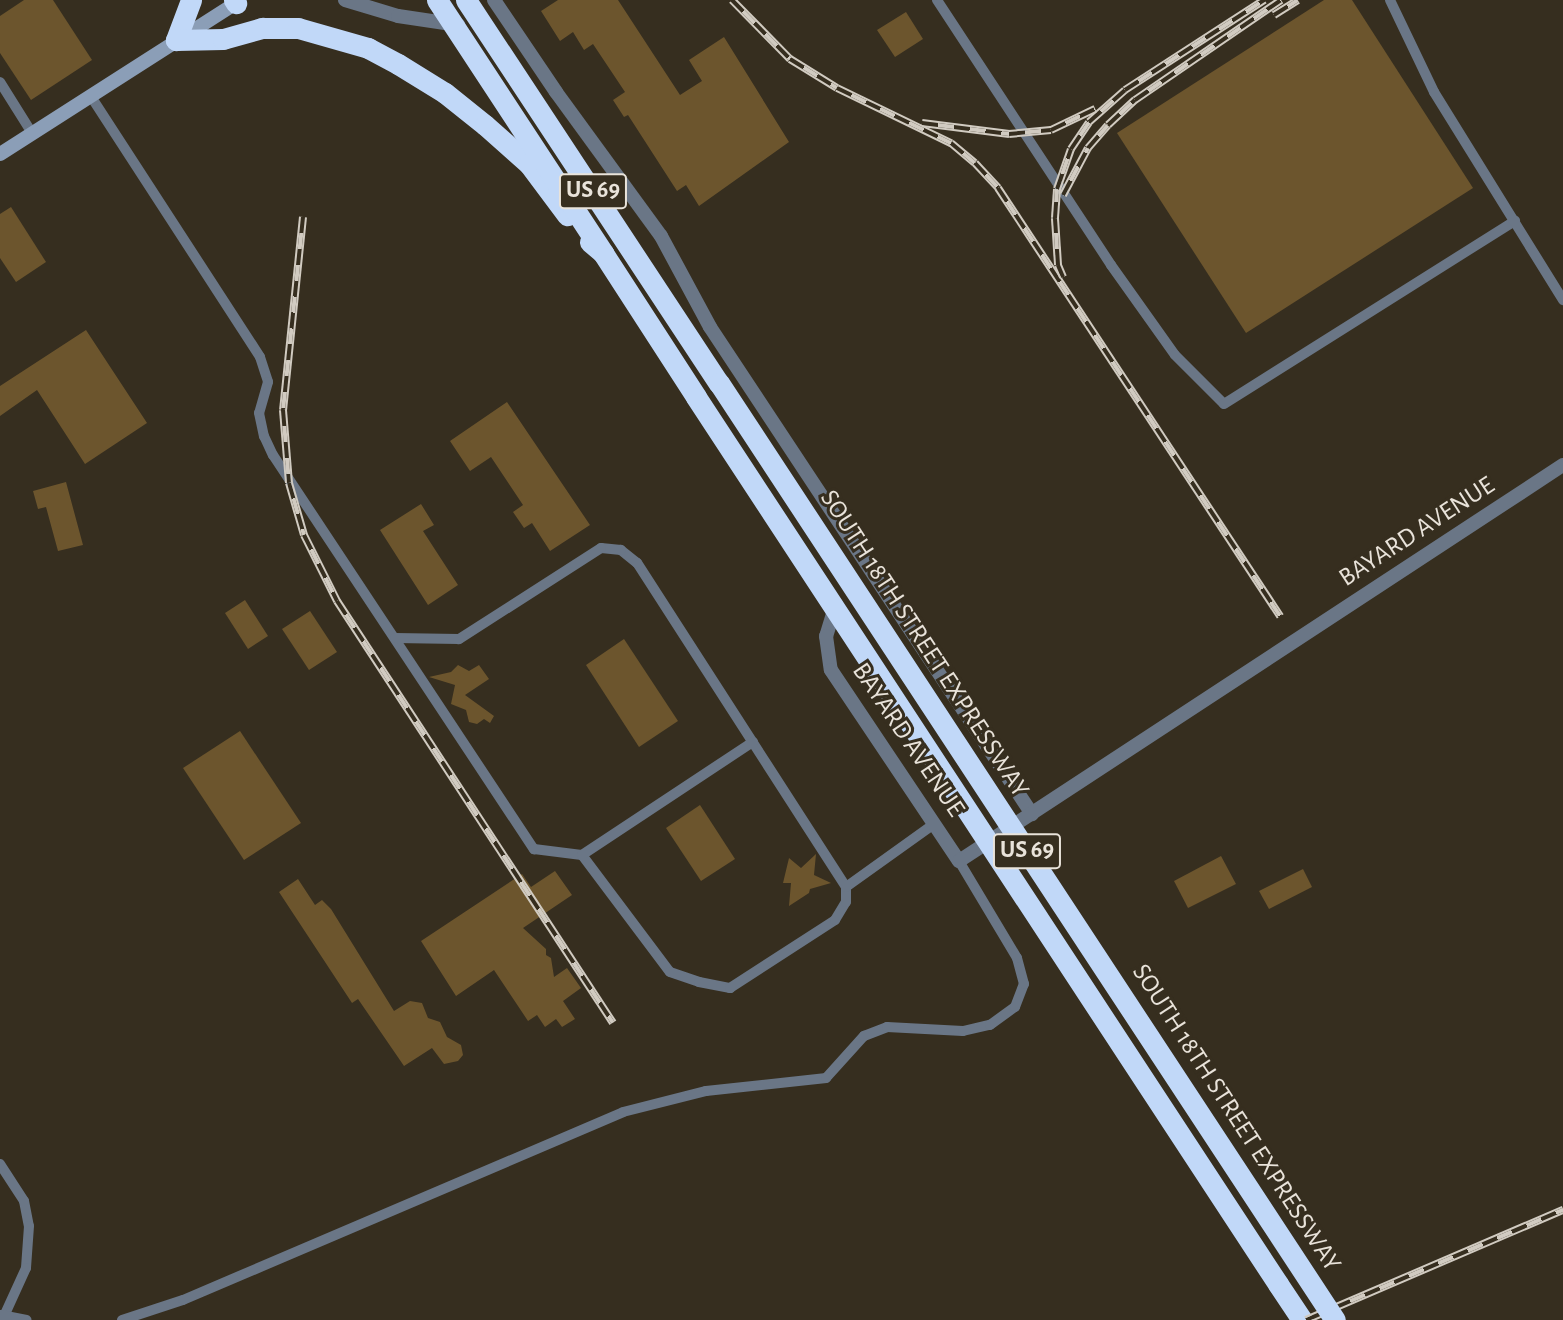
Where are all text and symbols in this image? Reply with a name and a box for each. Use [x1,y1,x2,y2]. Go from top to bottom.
road number: US 69 [558,170,628,211]
street label: BAYARD AVENUE [1333,470,1501,594]
street label: SOUTH 18TH STREET EXPRESSWAY [813,484,1035,804]
street label: BAYARD AVENUE [845,657,971,823]
road number: US 69 [992,830,1062,872]
street label: SOUTH 18TH STREET EXPRESSWAY [1125,958,1347,1278]

